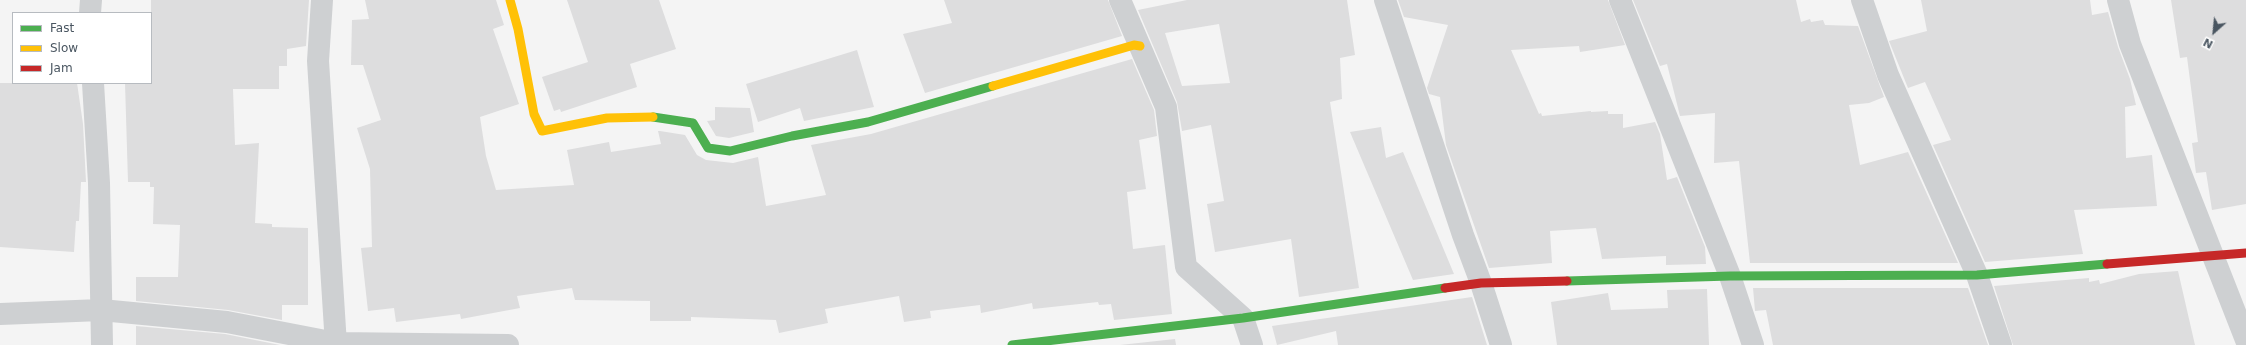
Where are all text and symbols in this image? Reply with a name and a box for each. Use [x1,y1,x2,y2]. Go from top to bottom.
legend [12,12,152,84]
north arrow [2194,12,2234,52]
text: Fast [50,21,74,35]
text: N [2201,35,2215,51]
text: Slow [50,41,78,55]
text: Jam [50,61,73,75]

